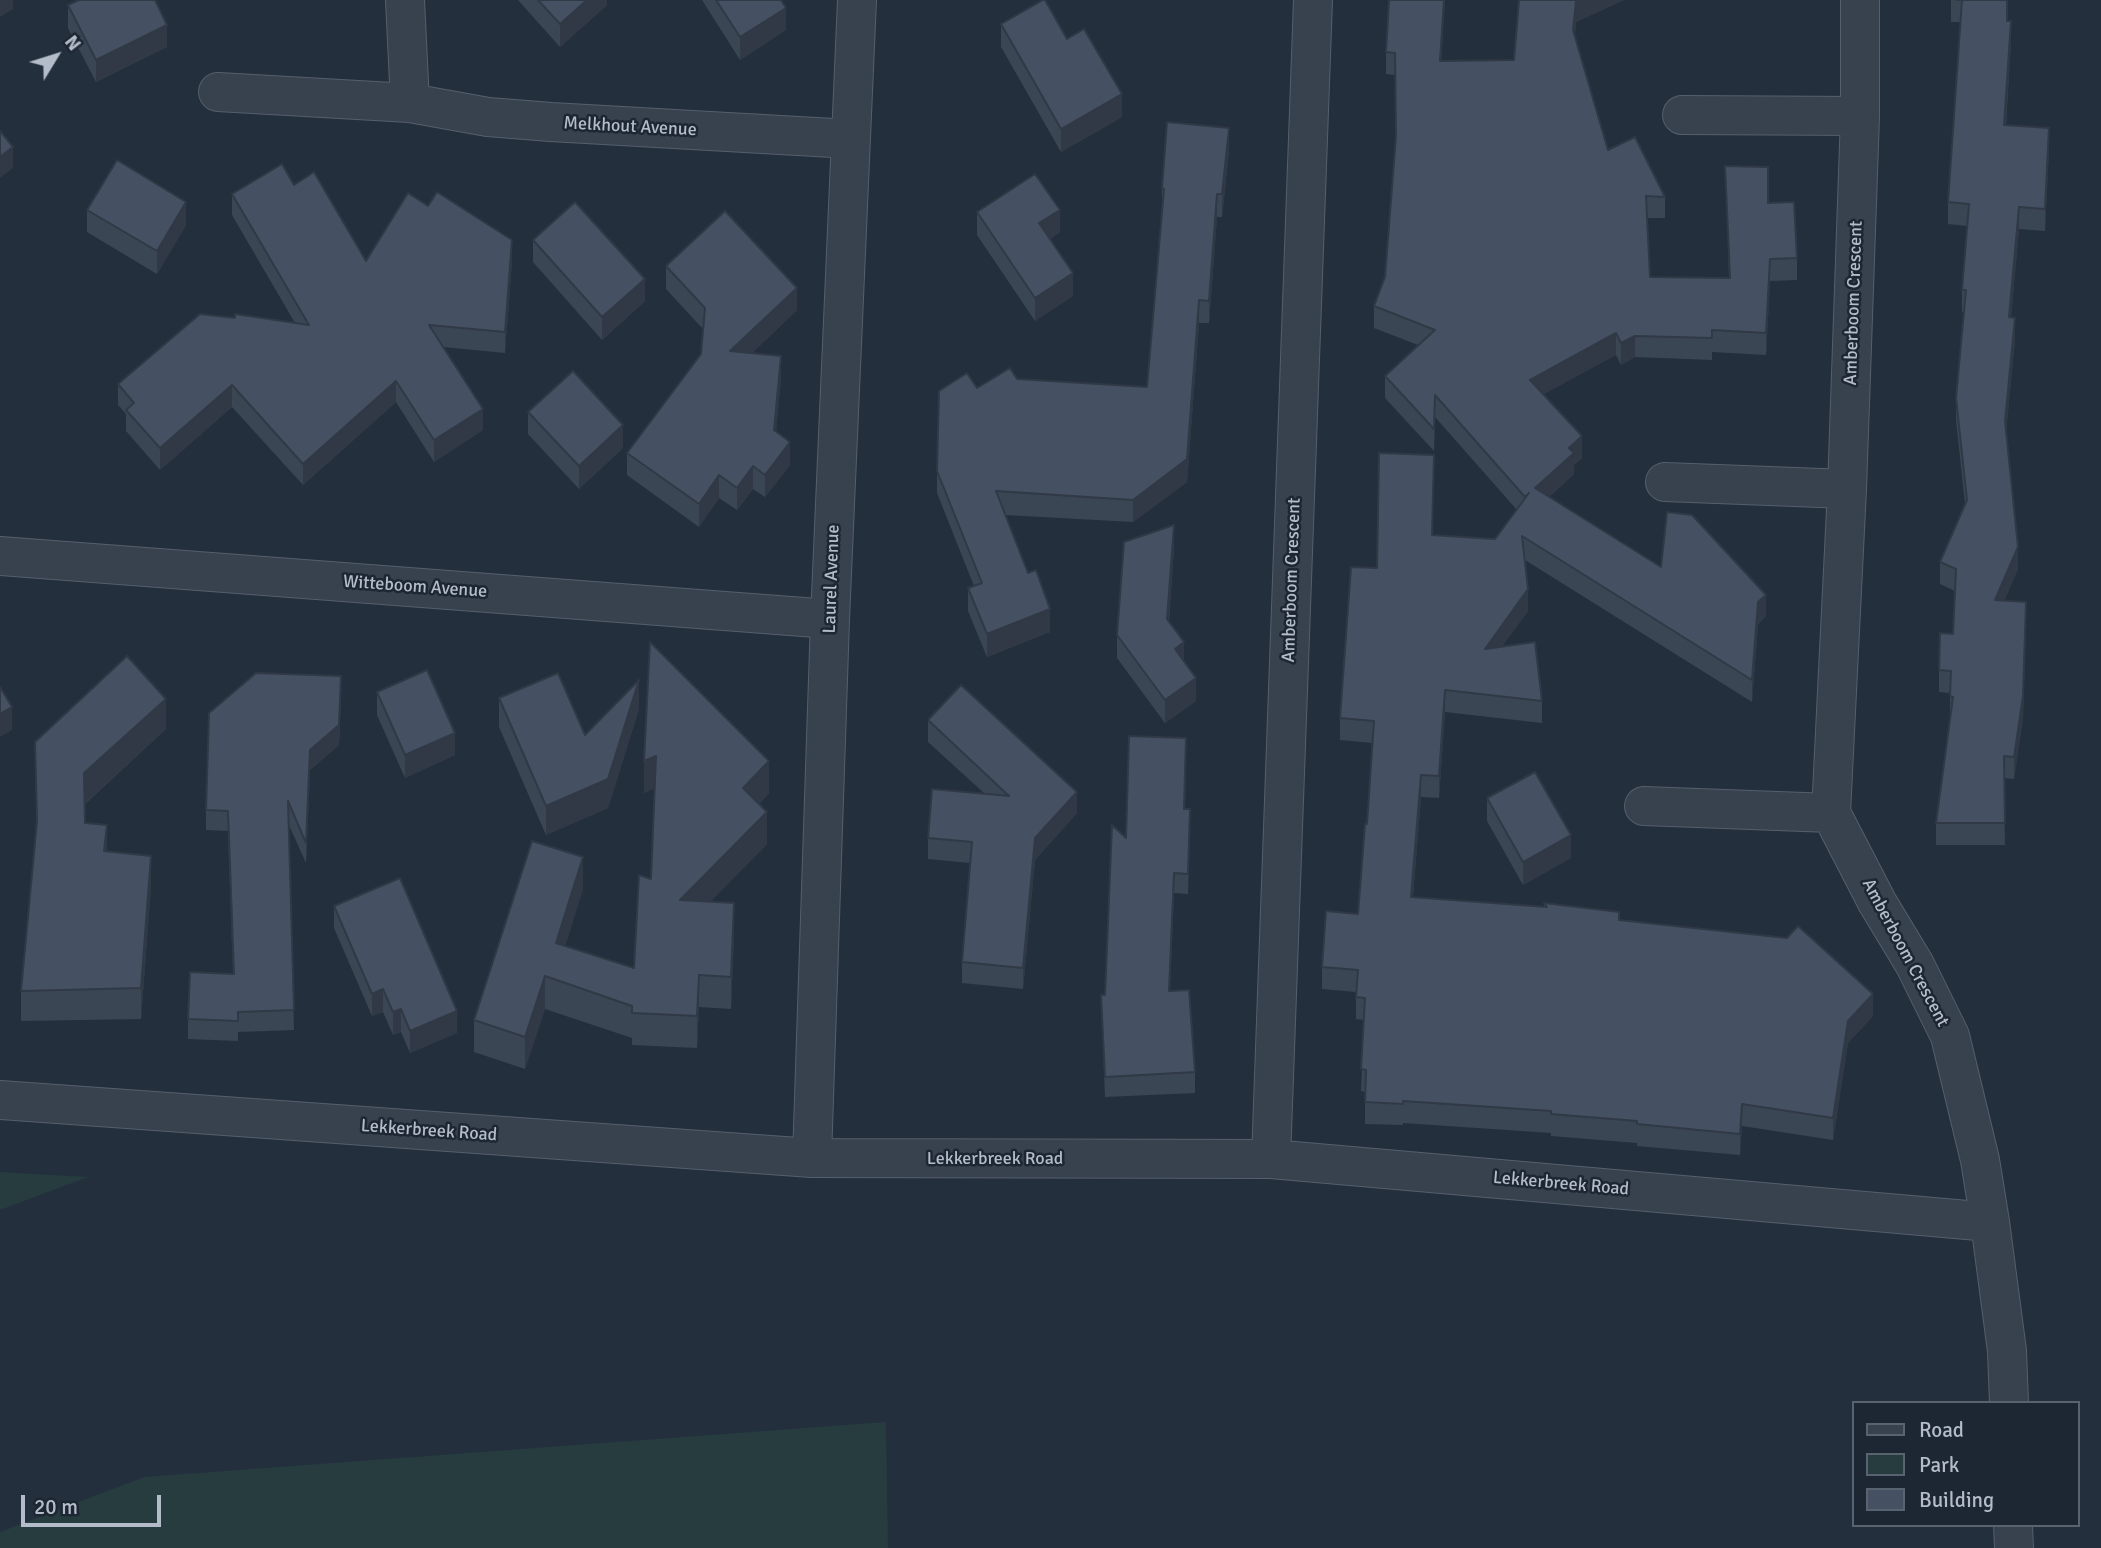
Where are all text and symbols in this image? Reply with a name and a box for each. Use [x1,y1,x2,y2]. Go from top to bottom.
north arrow [21,21,91,91]
text: N [59,30,86,56]
street label: Melkhout Avenue [563,113,697,141]
street label: Amberboom Crescent [1840,220,1868,386]
street label: Amberboom Crescent [1278,497,1306,663]
street label: Laurel Avenue [819,524,845,634]
street label: Witteboom Avenue [342,571,488,603]
street label: Amberboom Crescent [1857,875,1953,1031]
street label: Lekkerbreek Road [360,1115,498,1147]
street label: Lekkerbreek Road [927,1148,1063,1170]
street label: Lekkerbreek Road [1492,1167,1630,1201]
legend [1853,1401,2080,1527]
text: Road [1919,1417,1964,1443]
text: Park [1919,1452,1959,1478]
scale bar [24,1482,164,1526]
text: Building [1919,1487,1994,1513]
text: 20 m [34,1494,78,1520]

